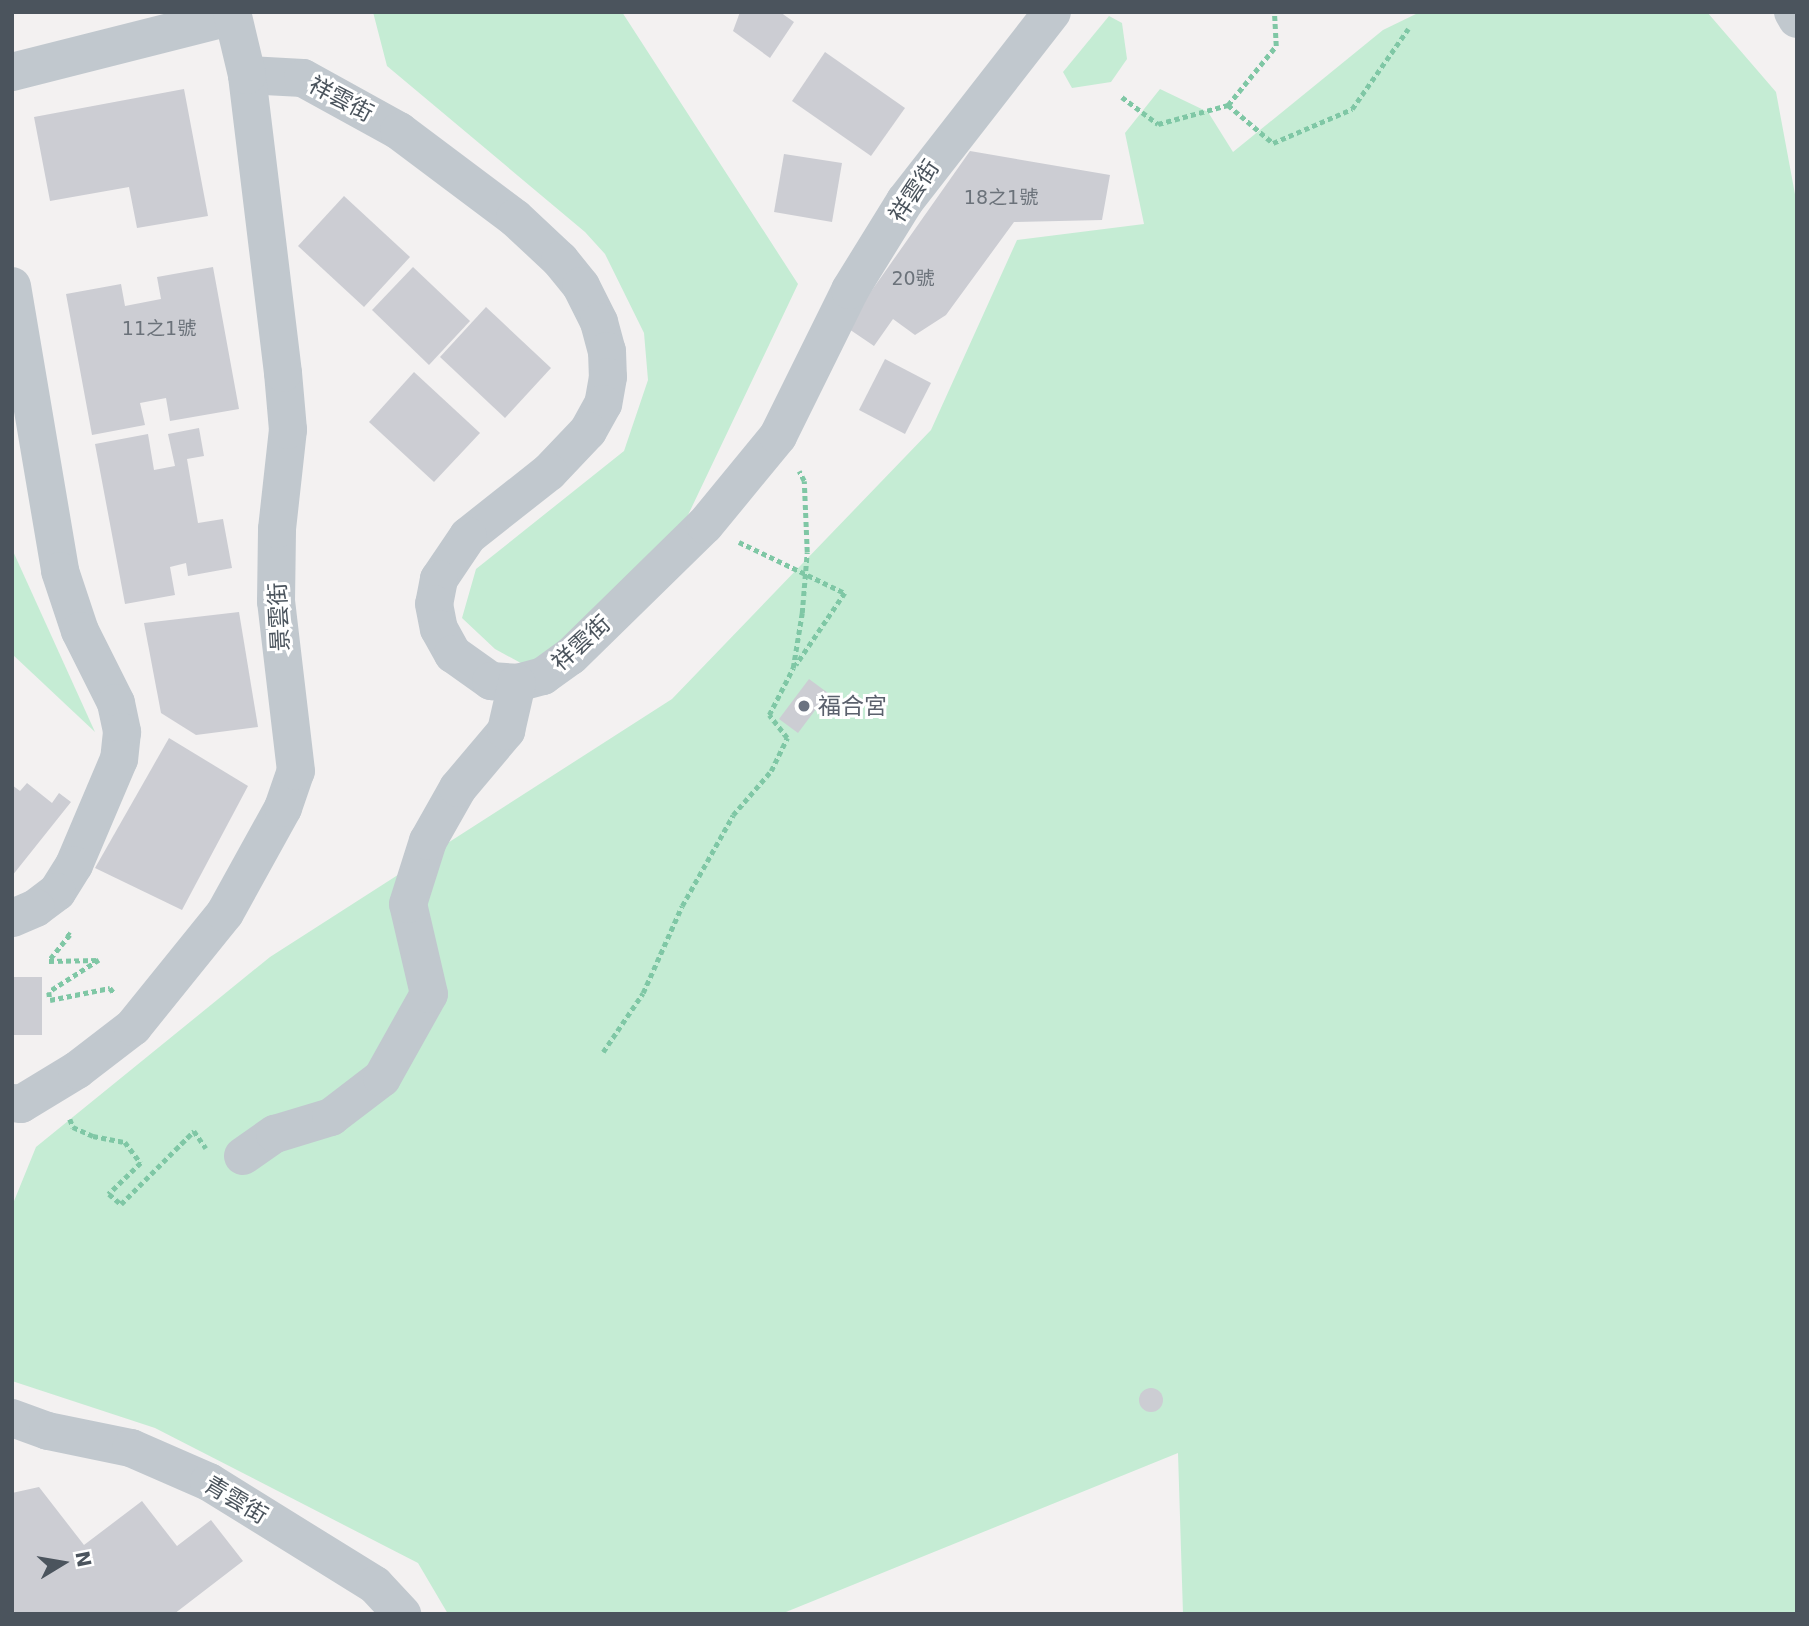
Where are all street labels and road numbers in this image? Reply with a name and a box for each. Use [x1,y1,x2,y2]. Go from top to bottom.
street label: 祥雲街 [304,71,378,127]
street label: 祥雲街 [883,155,945,227]
street label: 景雲街 [263,582,295,652]
street label: 祥雲街 [546,610,616,676]
street label: 青雲街 [199,1470,273,1530]

